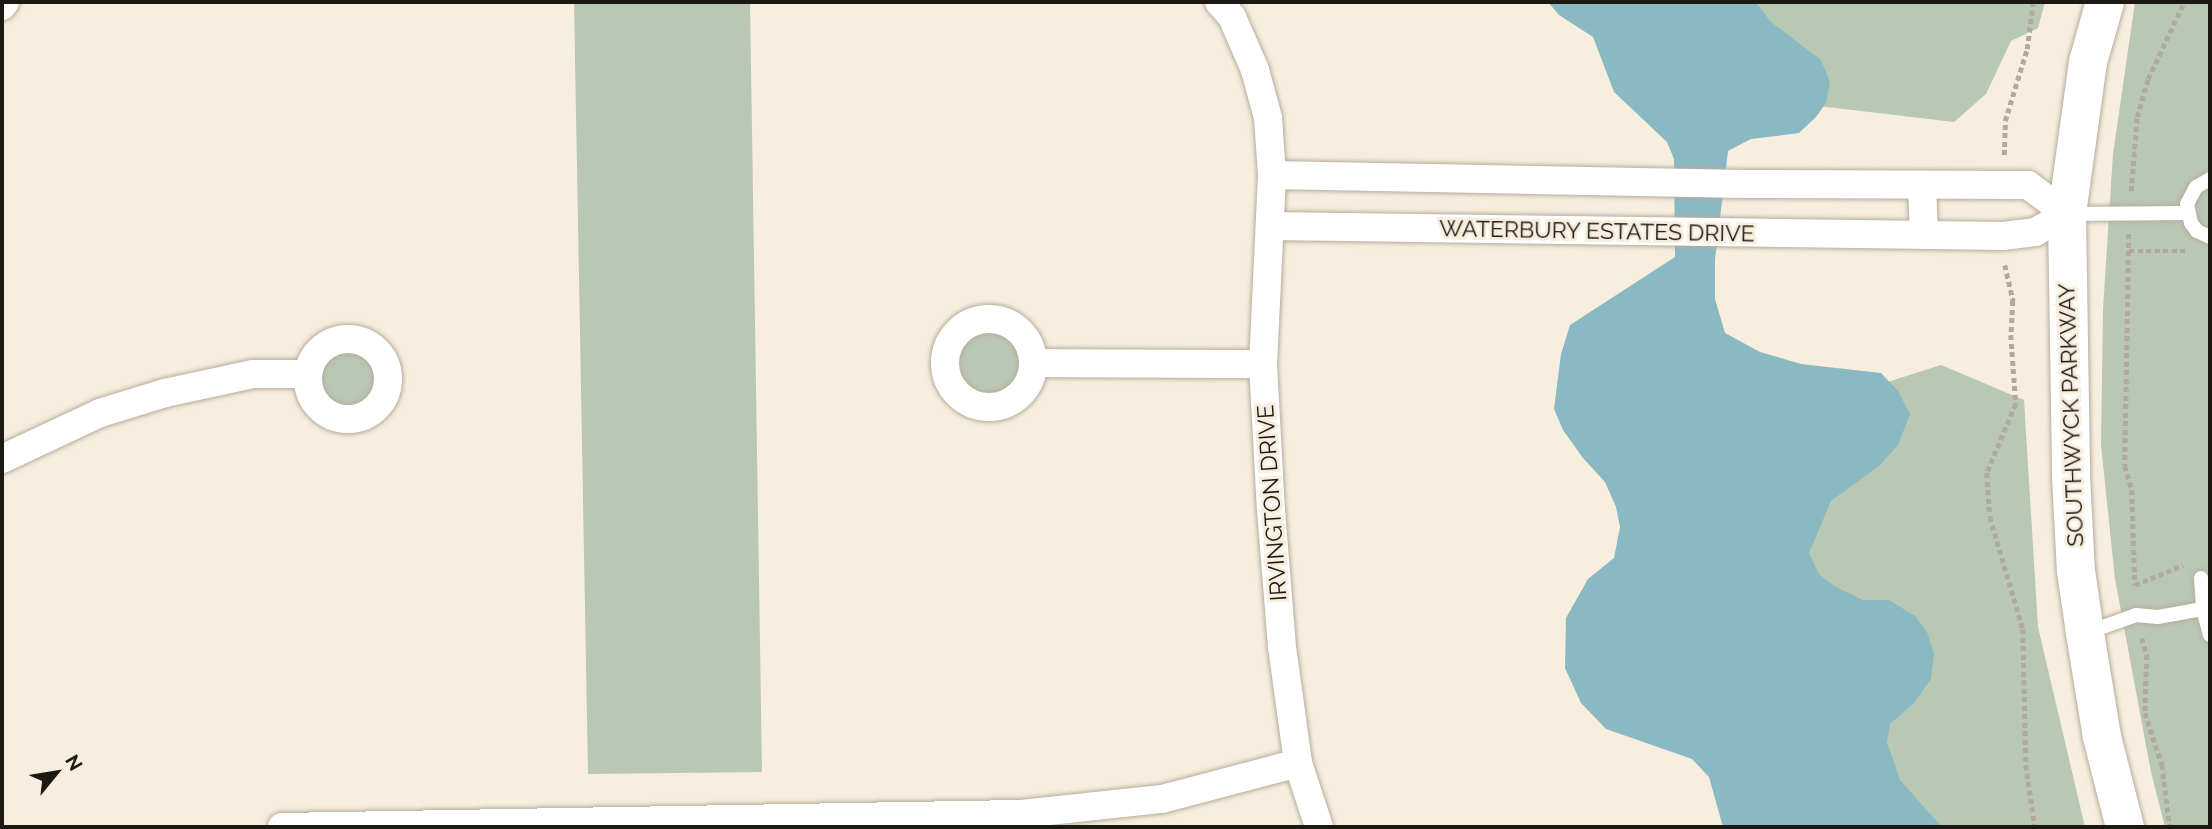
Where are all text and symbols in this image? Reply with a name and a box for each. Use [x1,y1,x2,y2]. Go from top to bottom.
street label: WATERBURY ESTATES DRIVE [1439,214,1755,248]
street label: SOUTHWYCK PARKWAY [2053,283,2089,547]
street label: IRVINGTON DRIVE [1251,404,1293,602]
north arrow [21,738,91,808]
text: N [61,751,87,774]

